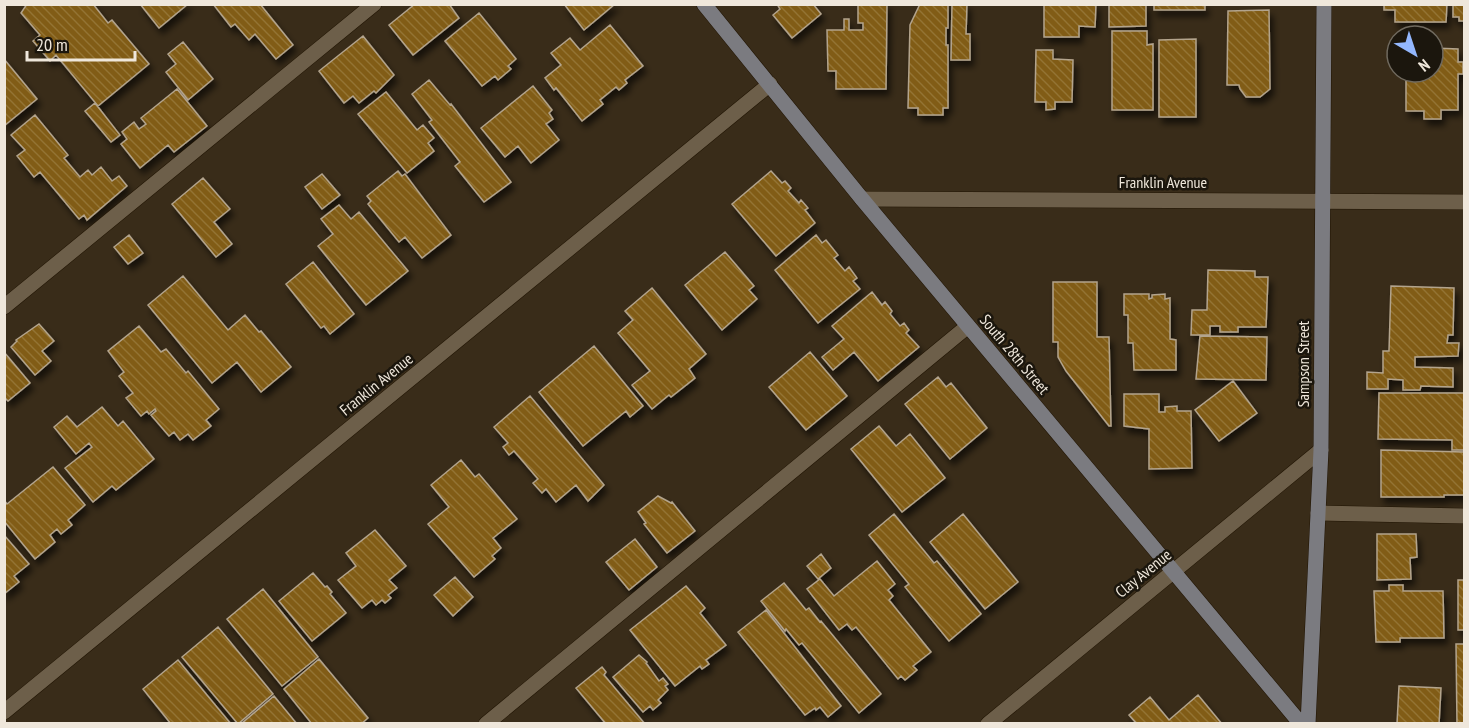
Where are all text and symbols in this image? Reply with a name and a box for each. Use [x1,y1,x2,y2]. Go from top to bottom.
scale bar [27,24,135,62]
north arrow [1385,24,1445,84]
text: 20 m [36,33,68,56]
text: N [1415,55,1434,76]
street label: Franklin Avenue [1119,172,1207,192]
street label: South 28th Street [976,310,1055,398]
street label: Sampson Street [1293,320,1313,407]
street label: Franklin Avenue [335,348,417,420]
street label: Clay Avenue [1111,544,1175,602]

